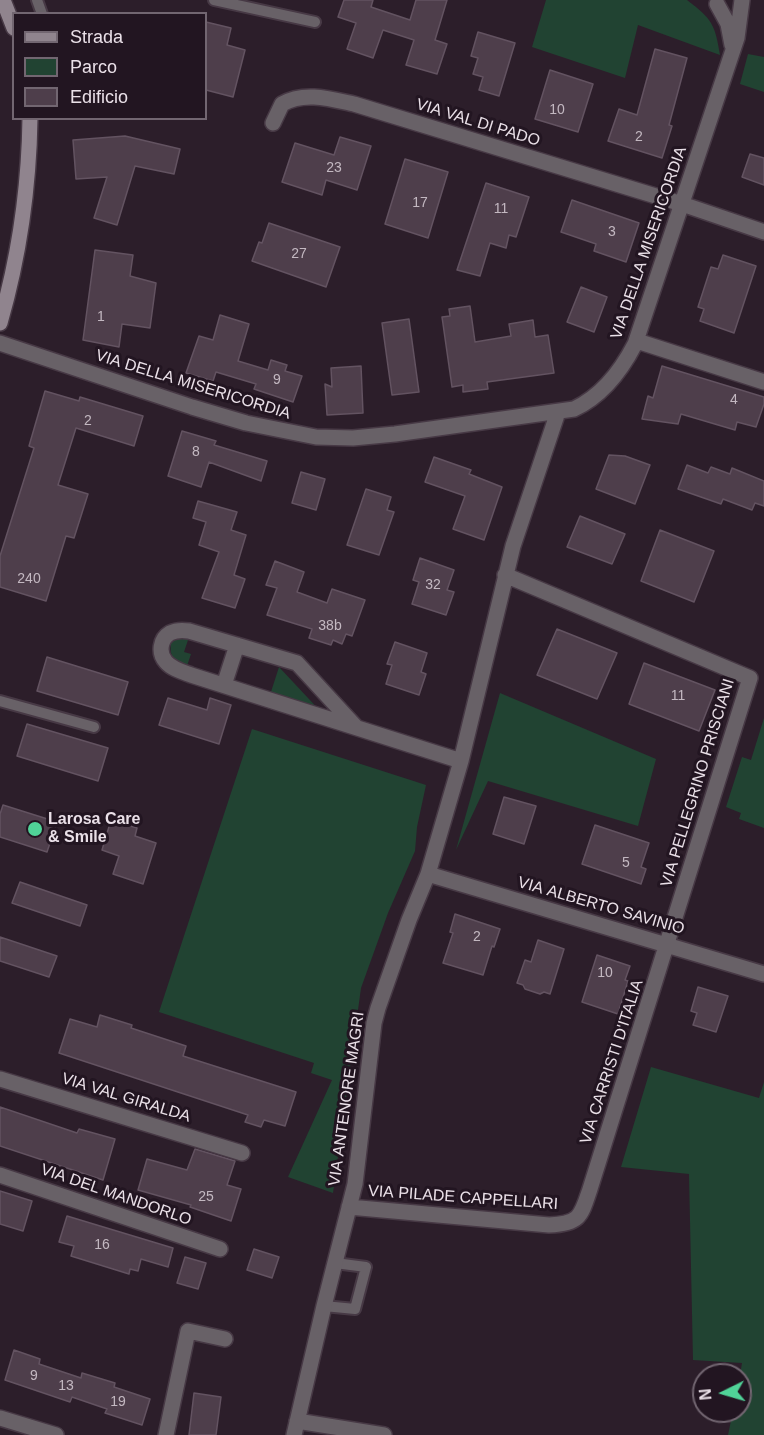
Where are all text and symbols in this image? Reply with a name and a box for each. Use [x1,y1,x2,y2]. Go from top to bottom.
legend [12,12,207,120]
text: Strada [70,27,123,47]
text: Parco [70,57,117,77]
text: Edificio [70,87,128,107]
street label: VIA VAL DI PADO [414,95,542,151]
house number: 10 [549,102,565,118]
house number: 2 [635,129,643,145]
street label: VIA DELLA MISERICORDIA [607,144,691,342]
house number: 23 [326,160,342,176]
house number: 17 [412,195,428,211]
house number: 11 [494,201,508,217]
house number: 3 [608,224,616,240]
house number: 27 [291,246,307,262]
house number: 1 [97,309,105,325]
street label: VIA DELLA MISERICORDIA [93,346,293,424]
house number: 9 [273,372,281,388]
house number: 4 [730,392,738,408]
house number: 2 [84,413,92,429]
house number: 8 [192,444,200,460]
house number: 240 [17,571,41,587]
house number: 32 [425,577,441,593]
house number: 38b [318,618,342,634]
street label: VIA PELLEGRINO PRISCIANI [657,676,739,890]
house number: 11 [671,688,685,704]
place label: Larosa Care & Smile [48,810,140,848]
marker: Larosa Care & Smile [26,820,44,838]
house number: 5 [622,855,630,871]
street label: VIA ALBERTO SAVINIO [515,873,687,939]
house number: 2 [473,929,481,945]
house number: 10 [597,965,613,981]
street label: VIA CARRISTI D'ITALIA [576,977,648,1147]
street label: VIA ANTENORE MAGRI [325,1011,369,1187]
street label: VIA VAL GIRALDA [59,1069,193,1127]
street label: VIA DEL MANDORLO [38,1160,194,1230]
street label: VIA PILADE CAPPELLARI [367,1182,559,1214]
house number: 25 [198,1189,214,1205]
house number: 16 [94,1237,110,1253]
north arrow [692,1363,752,1423]
house number: 9 [30,1368,38,1384]
house number: 13 [58,1378,74,1394]
text: N [697,1388,715,1401]
house number: 19 [110,1394,126,1410]

